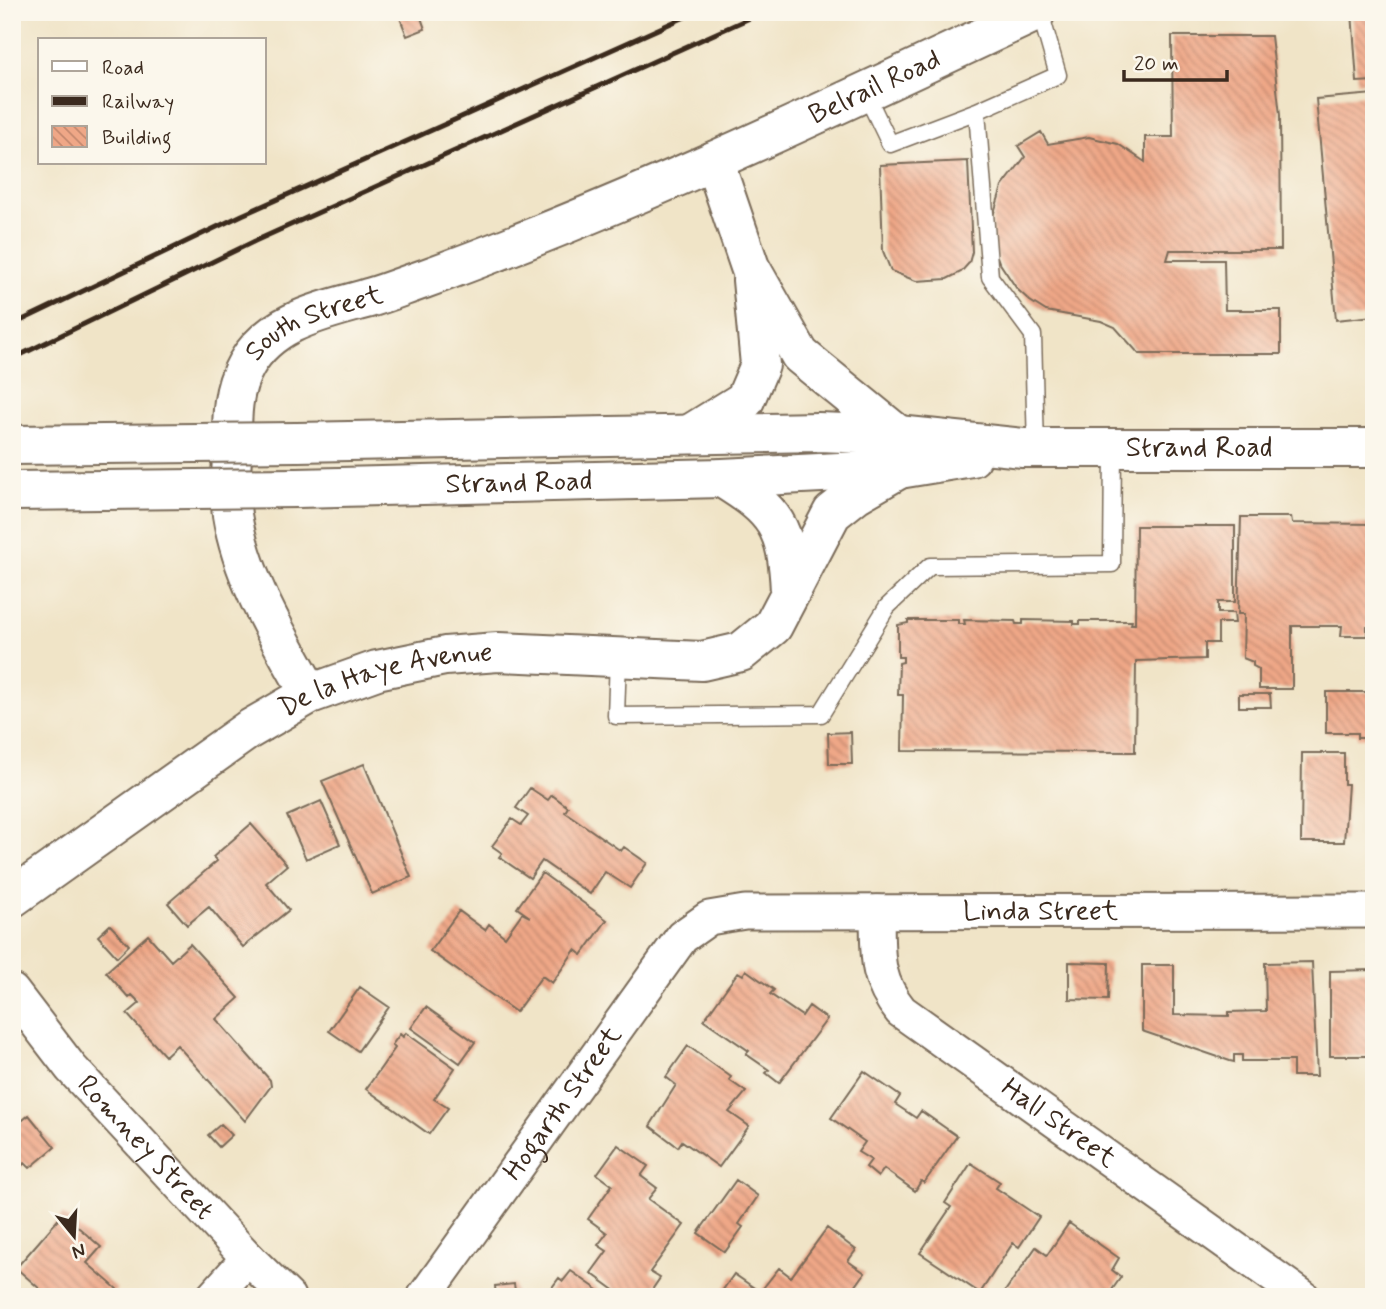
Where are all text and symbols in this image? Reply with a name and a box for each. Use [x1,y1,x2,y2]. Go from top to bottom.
legend [38,38,266,164]
scale bar [1124,38,1227,82]
street label: Belrail Road [803,41,947,134]
text: 20 m [1134,50,1179,78]
text: Road [102,54,144,82]
text: Railway [102,88,174,116]
text: Building [102,124,172,154]
street label: South Street [236,276,388,369]
street label: Strand Road [1126,430,1273,467]
street label: Strand Road [445,463,593,503]
street label: De la Haye Avenue [272,634,494,727]
street label: Linda Street [963,893,1119,930]
street label: Hogarth Street [495,1019,631,1188]
street label: Romney Street [68,1067,222,1228]
street label: Hall Street [994,1070,1124,1177]
north arrow [38,1200,108,1270]
text: N [69,1237,89,1265]

